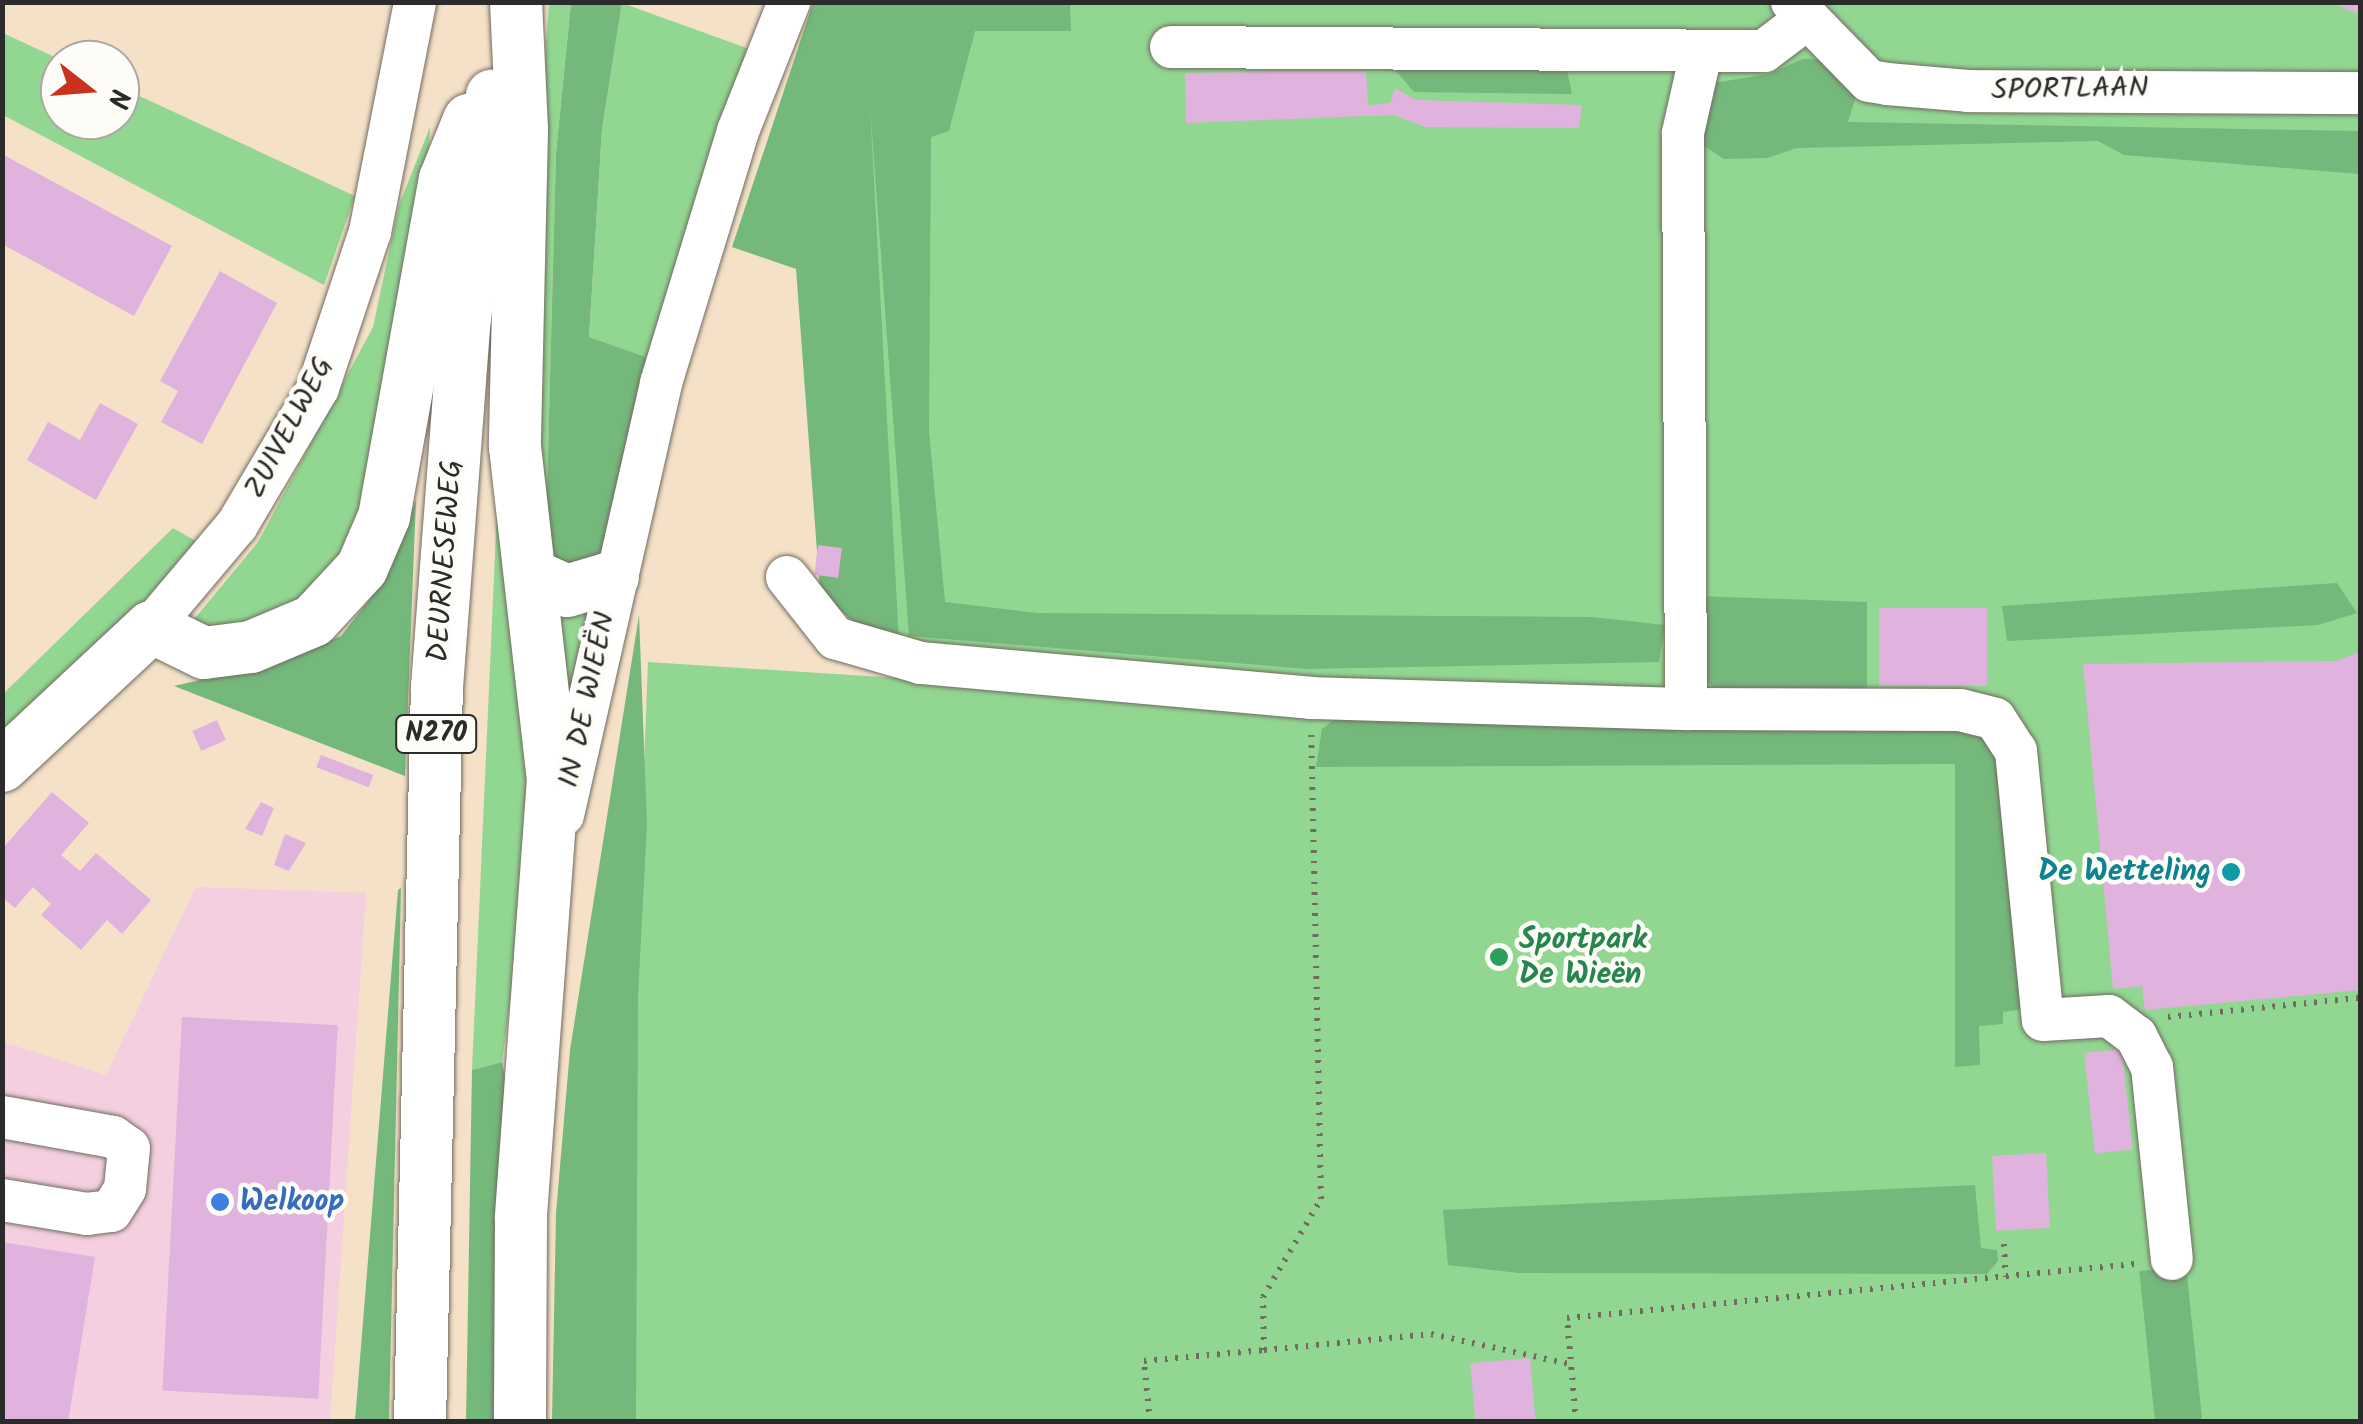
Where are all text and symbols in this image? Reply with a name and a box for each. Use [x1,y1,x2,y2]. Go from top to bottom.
north arrow [40,40,140,140]
street label: SPORTLAAN [1991,71,2149,109]
text: N [93,83,141,113]
street label: ZUIVELWEG [238,351,342,505]
street label: DEURNESEWEG [421,458,471,664]
street label: IN DE WIEËN [552,609,624,791]
road number: N270 [394,711,478,757]
place label: De Wetteling [2038,854,2211,890]
marker: De Wetteling [2220,861,2242,883]
place label: Sportpark De Wieën [1519,922,1647,992]
marker: Sportpark De Wieën [1488,946,1510,968]
place label: Welkoop [240,1184,344,1220]
marker: Welkoop [209,1191,231,1213]

